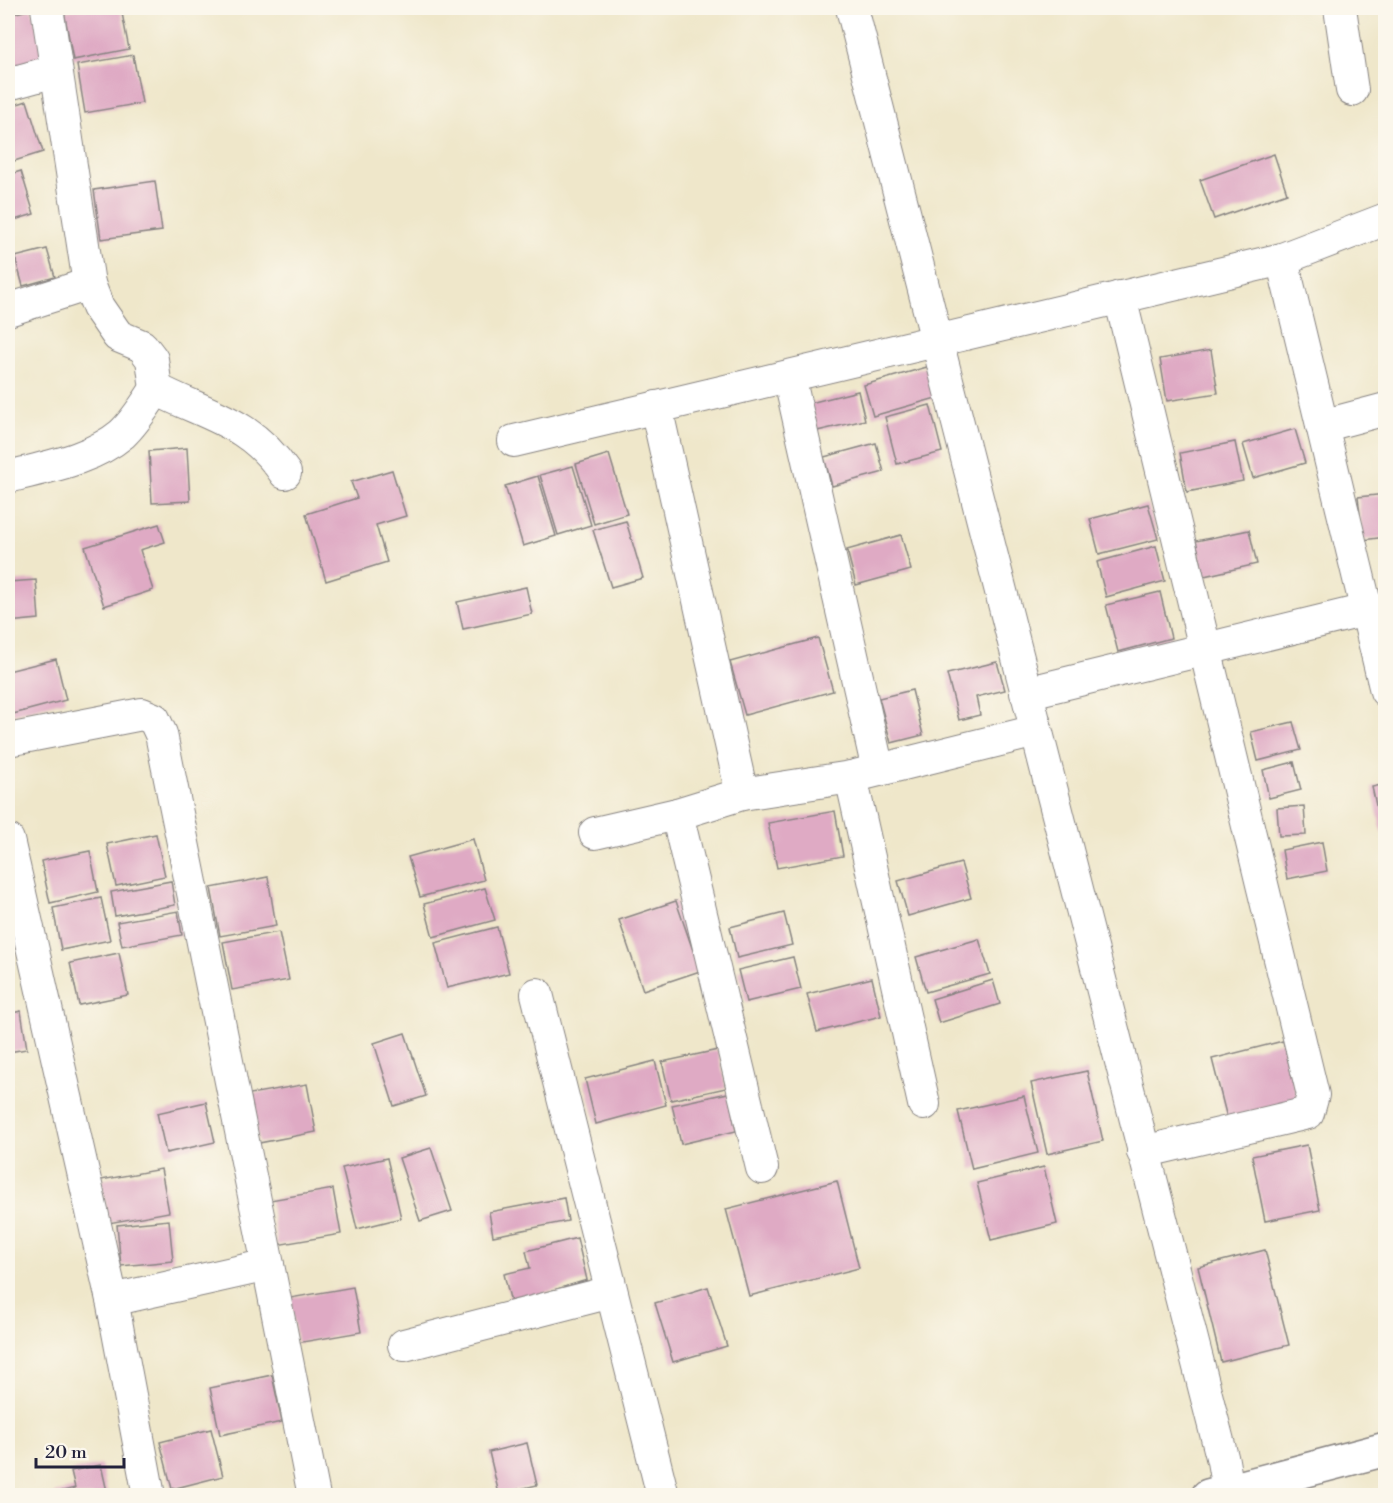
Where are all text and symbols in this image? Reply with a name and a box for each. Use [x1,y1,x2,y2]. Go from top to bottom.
scale bar [36,1431,124,1469]
text: 20 m [45,1441,87,1464]

